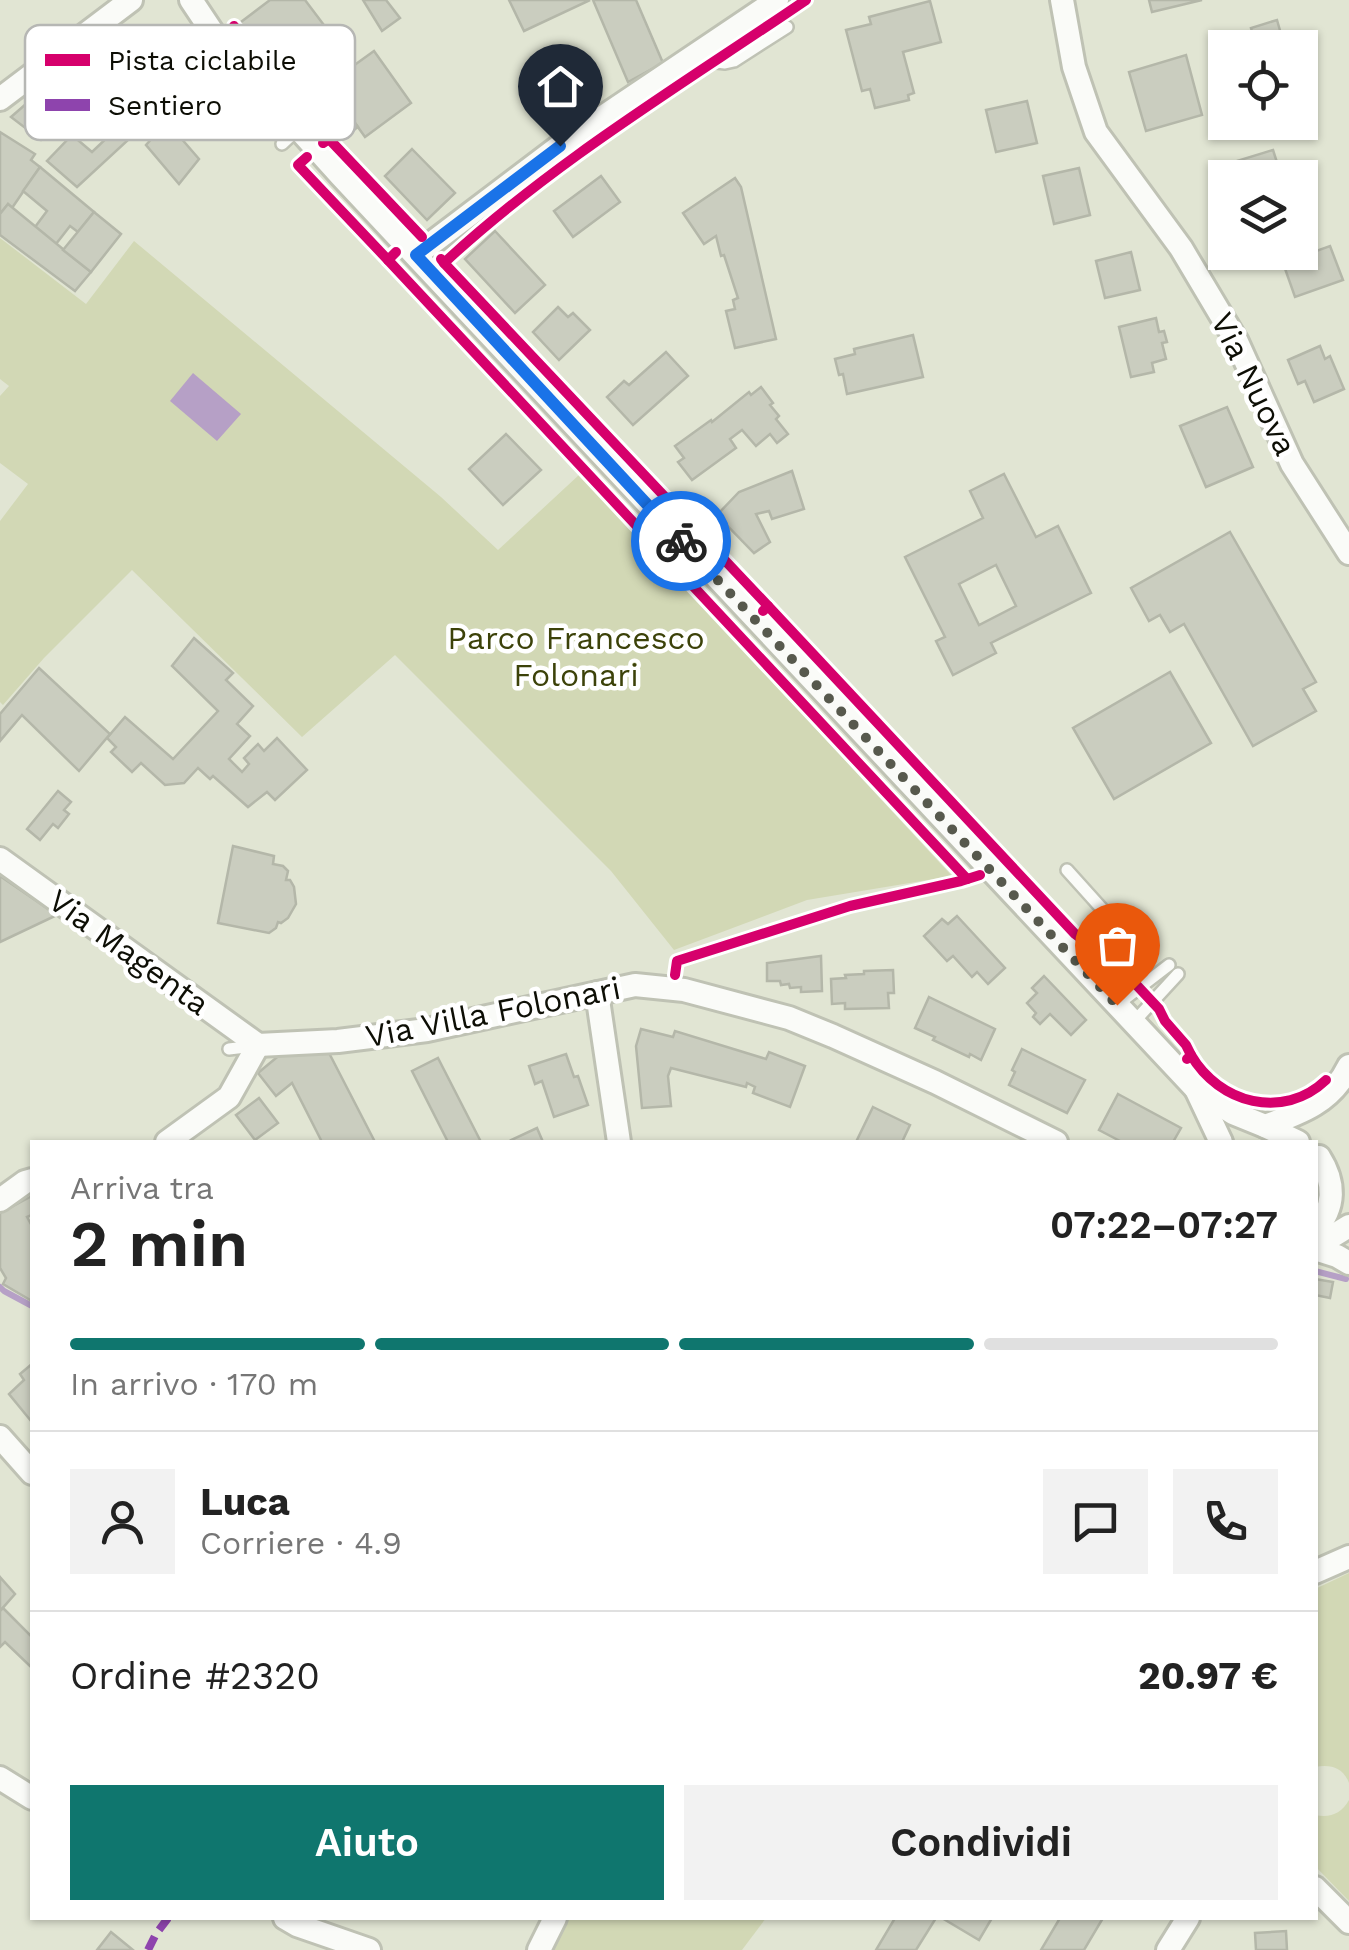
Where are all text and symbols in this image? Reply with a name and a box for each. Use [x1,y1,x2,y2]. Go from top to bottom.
legend [25,25,355,140]
map controls [1208,30,1318,270]
button: locate [1208,30,1318,140]
text: Pista ciclabile [108,44,297,77]
pin [518,44,603,147]
icon: home [533,59,588,114]
text: Sentiero [108,89,222,122]
button: layers [1208,160,1318,270]
street label: Via Nuova [1203,306,1305,462]
courier [631,491,731,591]
icon: bike [654,514,709,569]
park label: Parco Francesco Folonari [447,619,705,694]
street label: Via Magenta [41,881,217,1023]
pin [1075,903,1160,1006]
icon: bag [1090,918,1145,973]
street label: Via Villa Folonari [362,969,624,1055]
text: Arriva tra [70,1169,214,1207]
text: 07:22–07:27 [1050,1203,1278,1247]
text: 2 min [70,1206,248,1282]
text: In arrivo · 170 m [70,1365,318,1403]
button: person [70,1469,175,1574]
button: chat [1043,1469,1148,1574]
button: phone [1173,1469,1278,1574]
text: Luca [200,1480,290,1524]
text: Corriere · 4.9 [200,1524,402,1562]
text: Ordine #2320 [70,1654,320,1698]
text: 20.97 € [1138,1654,1278,1698]
button: Aiuto [70,1785,664,1900]
button: Condividi [684,1785,1278,1900]

